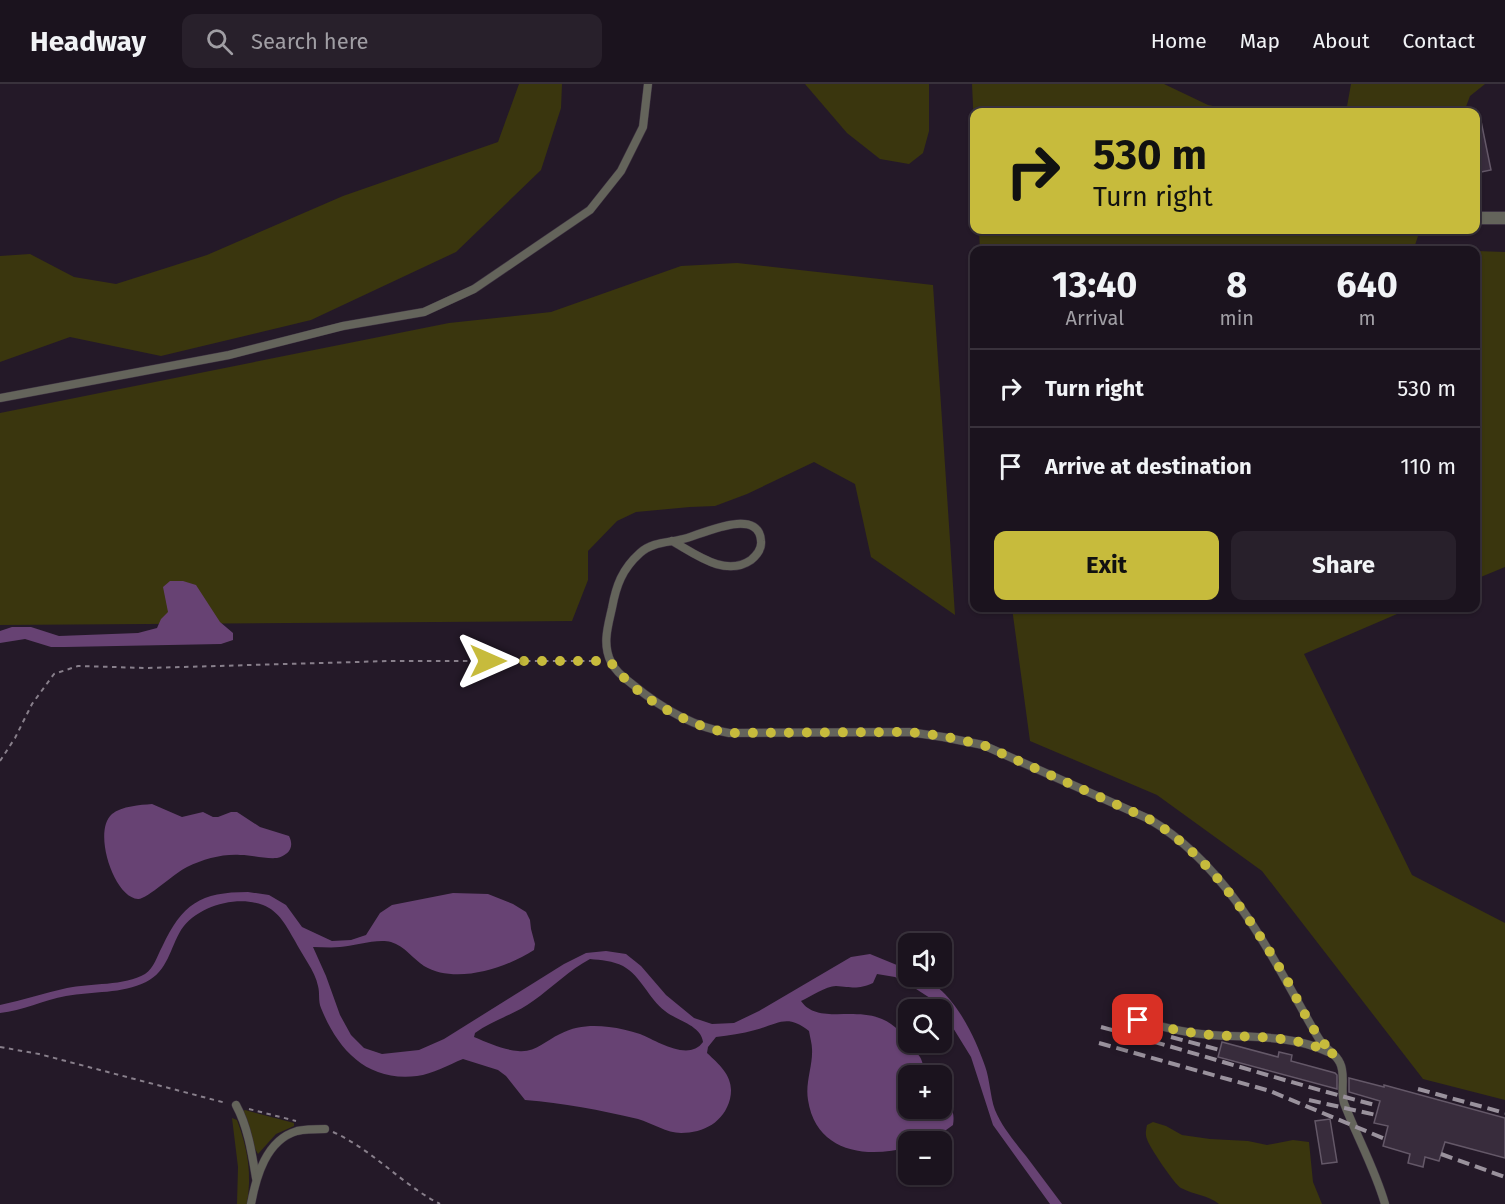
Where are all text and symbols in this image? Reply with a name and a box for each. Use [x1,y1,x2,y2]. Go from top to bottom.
search box [182,14,602,68]
text: Headway [30,25,146,58]
icon: search [203,25,236,58]
text: Search here [251,28,369,55]
text: Home [1151,28,1207,54]
text: Map [1240,28,1280,54]
text: About [1313,28,1370,54]
text: Contact [1403,28,1475,54]
text: 530 m [1093,130,1207,180]
icon: right [994,132,1072,210]
text: Turn right [1093,181,1213,213]
text: 13:40 [1052,263,1137,307]
text: 8 [1226,263,1247,307]
text: 640 [1336,263,1398,307]
text: Arrival [1065,306,1124,330]
text: min [1220,306,1254,330]
text: m [1358,306,1376,330]
icon: right [994,372,1027,405]
text: Turn right [1045,375,1144,402]
text: 530 m [1397,375,1456,402]
icon: arrive [994,450,1027,483]
text: Arrive at destination [1045,453,1252,480]
text: 110 m [1400,453,1456,480]
button: Exit [994,531,1219,600]
button: Share [1231,531,1456,600]
position arrow [456,629,520,693]
map controls [898,933,952,1185]
button: sound [898,933,952,987]
pin [1112,994,1163,1045]
button: search [898,999,952,1053]
icon: arrive [1121,1003,1154,1036]
button: + [898,1065,952,1119]
button: − [898,1131,952,1185]

